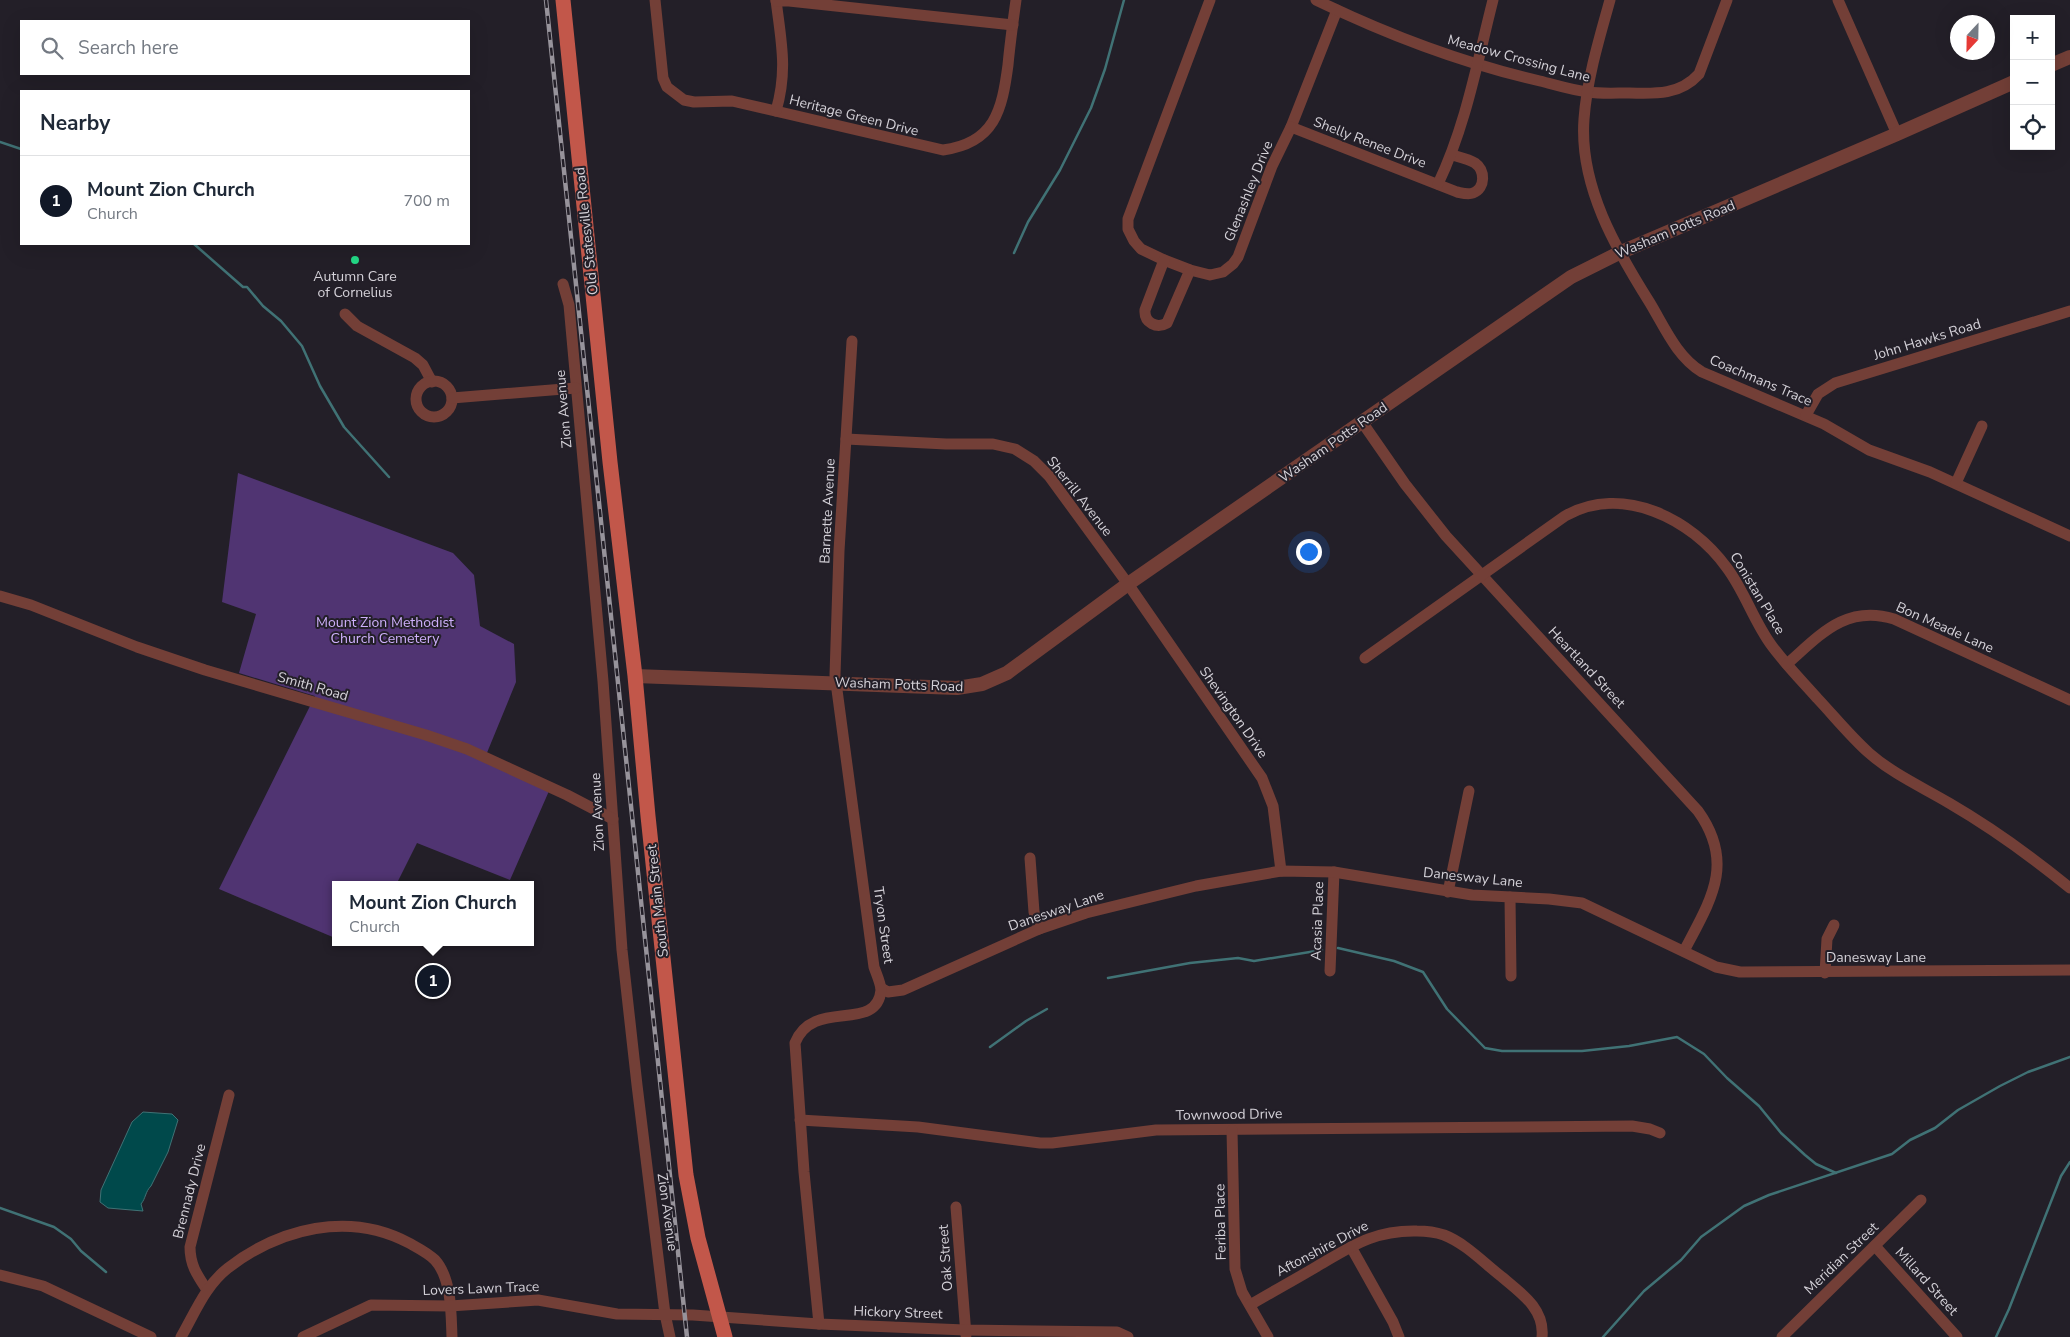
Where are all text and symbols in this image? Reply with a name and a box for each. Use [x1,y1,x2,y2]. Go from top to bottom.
north arrow [1950,15,1995,60]
map controls [2010,15,2055,150]
button: + [2010,15,2055,60]
search box [20,20,470,75]
street label: Meadow Crossing Lane [1445,30,1592,87]
icon: search [38,34,66,62]
text: Search here [78,35,179,61]
button: − [2010,60,2055,105]
street label: Heritage Green Drive [787,90,921,141]
button: locate [2010,105,2055,150]
text: Nearby [40,109,110,137]
street label: Shelly Renee Drive [1311,112,1429,173]
street label: Glenashley Drive [1220,138,1277,244]
street label: Old Statesville Road [570,166,603,296]
text: Mount Zion Church [87,177,255,203]
text: 1 [51,190,61,212]
text: 700 m [403,190,450,212]
street label: Washam Potts Road [1612,196,1738,263]
text: Church [87,203,138,225]
marker: Autumn Care of Cornelius [349,254,361,266]
place label: Autumn Care of Cornelius [313,267,397,302]
street label: John Hawks Road [1870,314,1983,365]
street label: Coachmans Trace [1707,350,1815,411]
street label: Zion Avenue [551,369,576,449]
street label: Washam Potts Road [1275,398,1391,487]
street label: Sherrill Avenue [1042,452,1117,540]
street label: Barnette Avenue [815,458,840,564]
your location [1296,539,1322,565]
street label: Conistan Place [1726,549,1790,638]
street label: Bon Meade Lane [1893,597,1997,658]
park label: Mount Zion Methodist Church Cemetery [316,613,454,648]
street label: Heartland Street [1544,622,1630,712]
street label: Shevington Drive [1195,663,1272,762]
street label: Smith Road [275,667,351,706]
street label: Washam Potts Road [834,673,964,696]
street label: Zion Avenue [586,772,609,852]
street label: South Main Street [642,844,673,958]
street label: Danesway Lane [1422,863,1524,892]
popup [332,881,534,946]
street label: Acasia Place [1307,881,1328,961]
street label: Tryon Street [869,885,898,965]
street label: Danesway Lane [1006,885,1107,936]
text: Mount Zion Church [349,890,517,916]
text: Church [349,916,400,938]
street label: Danesway Lane [1826,948,1926,967]
pin: 1 [417,962,449,1000]
street label: Townwood Drive [1175,1104,1283,1125]
street label: Brennady Drive [168,1142,210,1241]
street label: Zion Avenue [653,1172,682,1252]
street label: Feriba Place [1210,1184,1231,1260]
street label: Aftonshire Drive [1273,1216,1372,1281]
street label: Meridian Street [1800,1218,1883,1299]
street label: Oak Street [934,1224,957,1292]
street label: Millard Street [1891,1243,1962,1320]
street label: Lovers Lawn Trace [422,1277,540,1300]
street label: Hickory Street [853,1301,943,1324]

